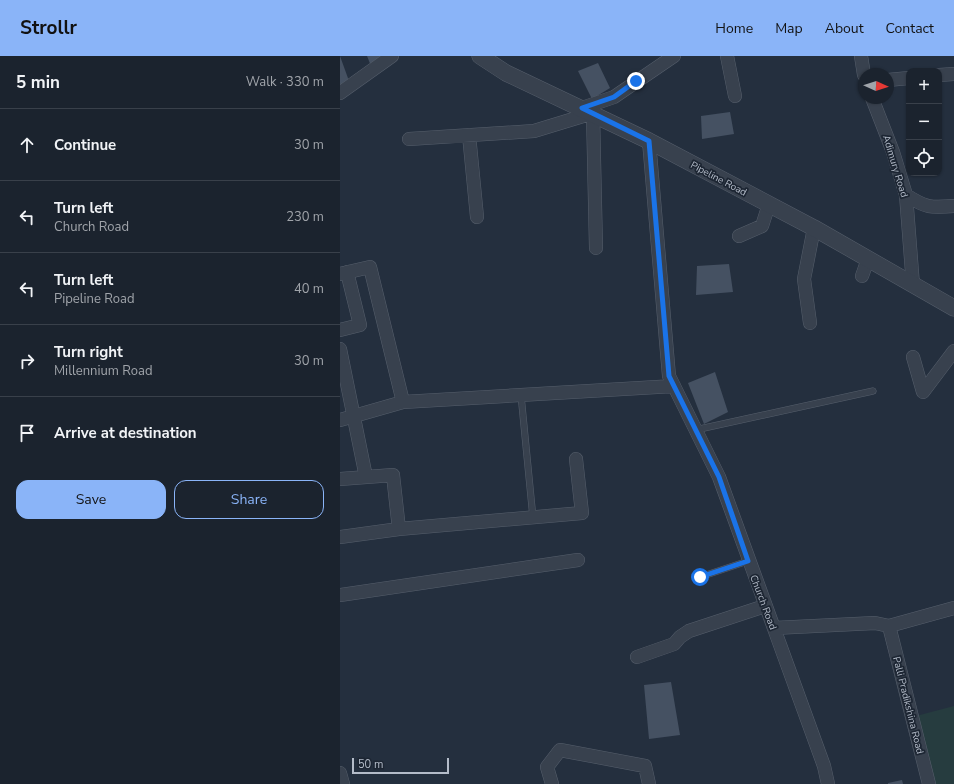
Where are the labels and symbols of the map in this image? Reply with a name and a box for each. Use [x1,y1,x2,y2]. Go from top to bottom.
north arrow [858,68,894,104]
route end [627,72,645,90]
street label: Adimury Road [879,133,911,199]
street label: Pipeline Road [688,158,749,200]
route start [691,568,709,586]
street label: Church Road [746,573,780,632]
street label: Palli Pradikshina Road [889,655,927,756]
scale bar [352,756,449,775]

